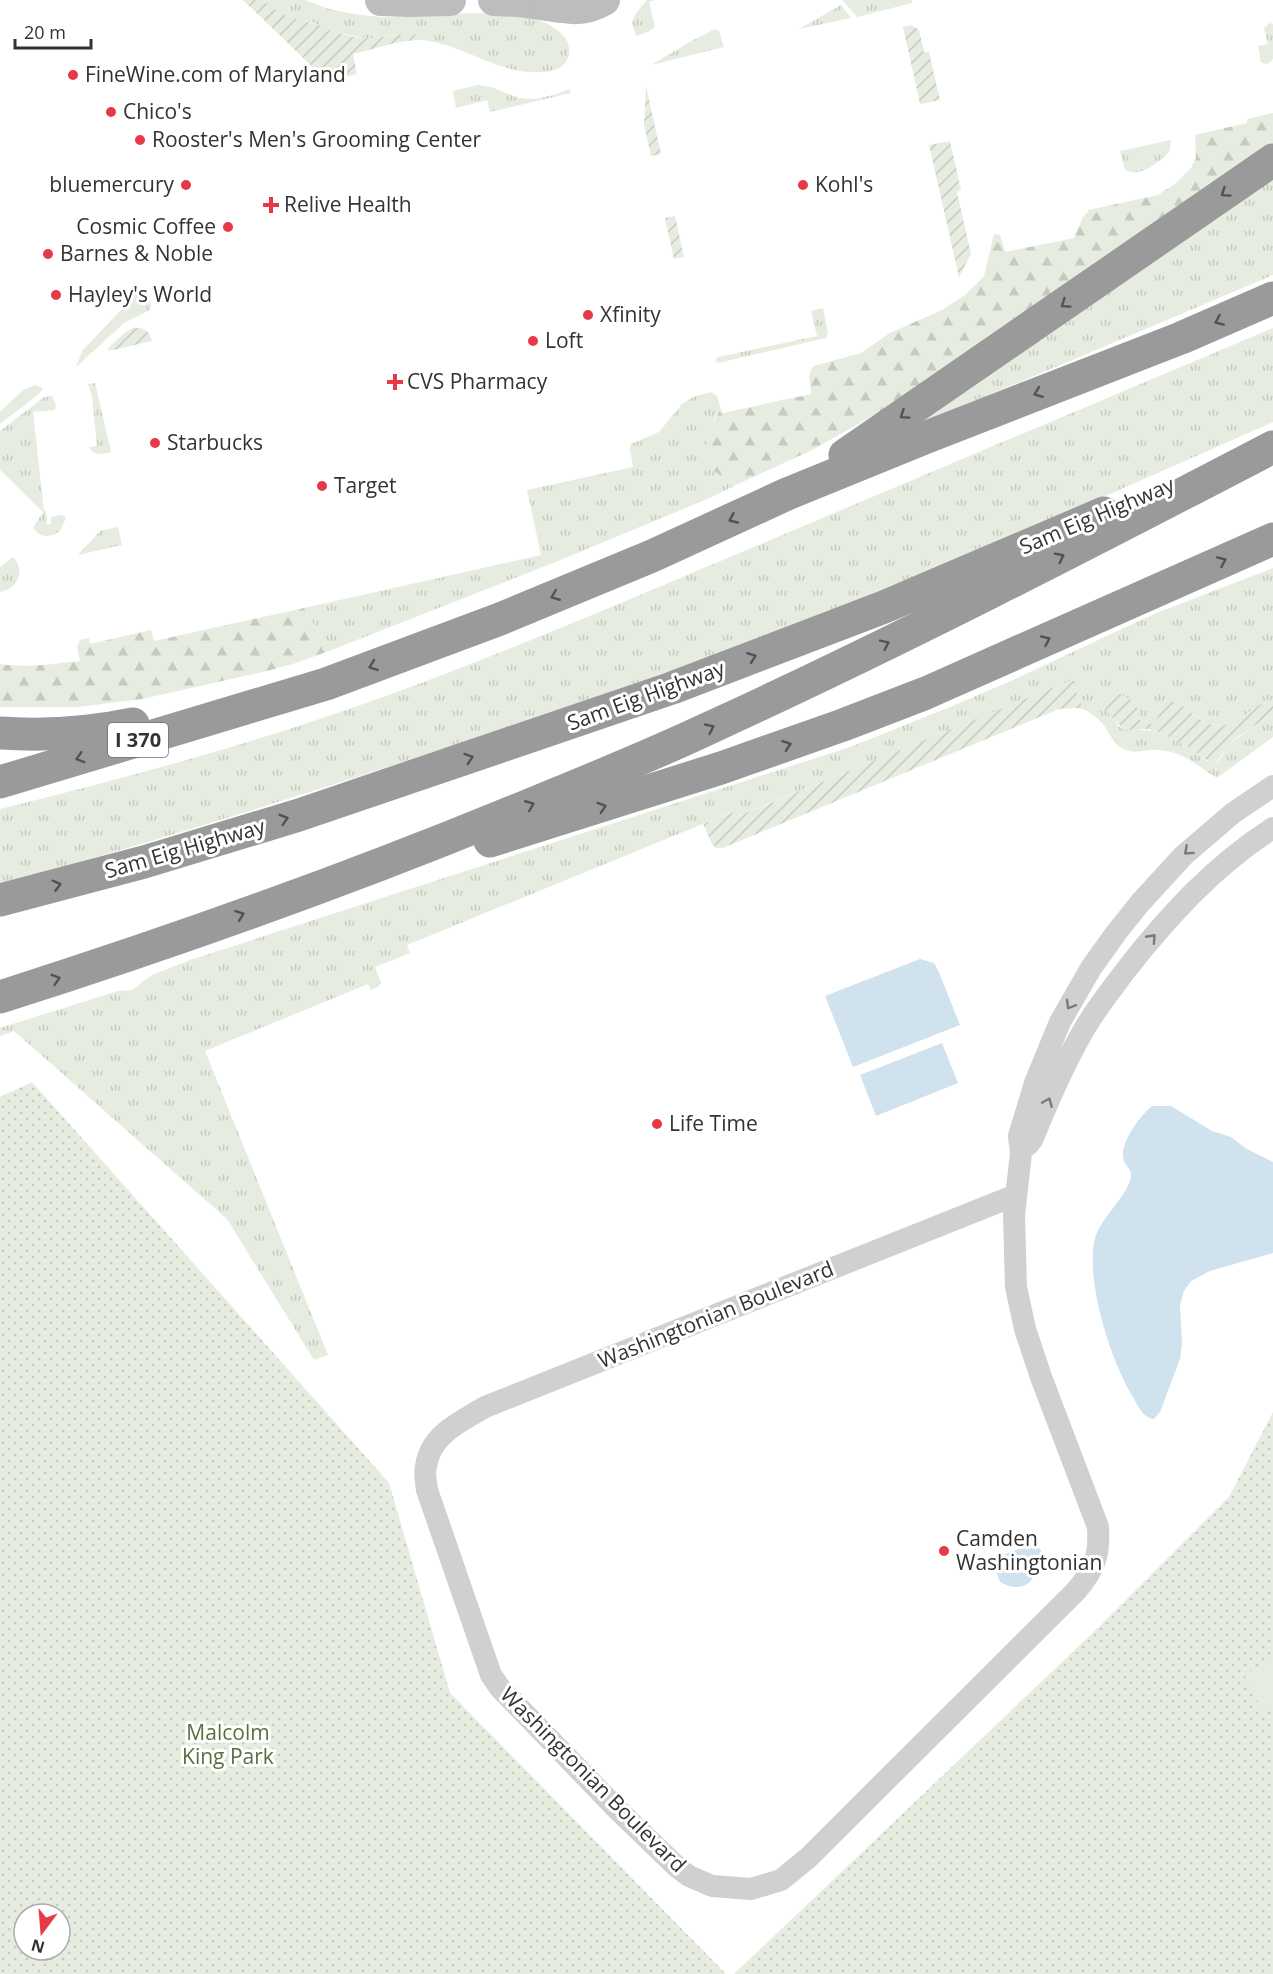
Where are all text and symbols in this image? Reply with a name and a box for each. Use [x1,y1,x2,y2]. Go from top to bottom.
scale bar [15,12,92,50]
text: 20 m [24,20,66,44]
place label: FineWine.com of Maryland [85,60,346,88]
marker: FineWine.com of Maryland [66,68,80,82]
place label: Chico's [123,97,192,125]
marker: Chico's [104,105,118,119]
place label: Rooster's Men's Grooming Center [152,125,482,153]
marker: Rooster's Men's Grooming Center [133,133,147,147]
place label: bluemercury [49,170,174,198]
place label: Kohl's [815,170,873,198]
marker: bluemercury [179,178,193,192]
marker: Kohl's [796,178,810,192]
one-way arrow [1220,186,1231,197]
place label: Relive Health [284,190,412,218]
marker: Relive Health [262,196,280,214]
place label: Cosmic Coffee [76,212,216,240]
marker: Cosmic Coffee [221,220,235,234]
place label: Barnes & Noble [60,239,213,267]
marker: Barnes & Noble [41,247,55,261]
place label: Hayley's World [68,280,212,308]
marker: Hayley's World [49,288,63,302]
one-way arrow [1060,297,1071,308]
place label: Xfinity [600,300,661,328]
marker: Xfinity [581,308,595,322]
one-way arrow [1215,314,1226,326]
place label: Loft [545,326,583,354]
marker: Loft [526,334,540,348]
place label: CVS Pharmacy [407,367,548,395]
marker: CVS Pharmacy [388,375,402,389]
one-way arrow [1034,386,1044,399]
one-way arrow [900,408,911,419]
place label: Starbucks [167,428,263,456]
marker: Starbucks [148,436,162,450]
street label: Sam Eig Highway [1015,470,1179,560]
place label: Target [334,471,397,499]
marker: Target [315,479,329,493]
one-way arrow [729,511,740,523]
one-way arrow [1054,553,1065,565]
one-way arrow [1216,557,1227,569]
one-way arrow [550,589,561,601]
one-way arrow [1040,636,1051,648]
one-way arrow [879,639,890,651]
one-way arrow [746,652,757,665]
street label: Sam Eig Highway [563,653,729,737]
one-way arrow [368,659,379,672]
road number: I 370 [108,723,168,757]
one-way arrow [703,723,714,735]
one-way arrow [781,740,792,753]
one-way arrow [75,751,86,763]
one-way arrow [463,753,474,766]
one-way arrow [524,800,535,812]
one-way arrow [596,801,607,814]
street label: Sam Eig Highway [101,812,269,884]
one-way arrow [278,814,289,827]
one-way arrow [1185,844,1196,855]
one-way arrow [51,880,61,893]
one-way arrow [234,910,245,923]
one-way arrow [1145,934,1156,945]
one-way arrow [50,974,61,986]
one-way arrow [1066,999,1077,1009]
one-way arrow [1041,1097,1053,1108]
place label: Life Time [669,1109,758,1137]
marker: Life Time [650,1117,664,1131]
street label: Washingtonian Boulevard [594,1254,838,1374]
place label: Camden Washingtonian [956,1524,1102,1576]
marker: Camden Washingtonian [937,1544,951,1558]
street label: Washingtonian Boulevard [495,1680,693,1878]
park label: Malcolm King Park [182,1718,274,1770]
north arrow [12,1902,72,1962]
text: N [29,1934,47,1959]

